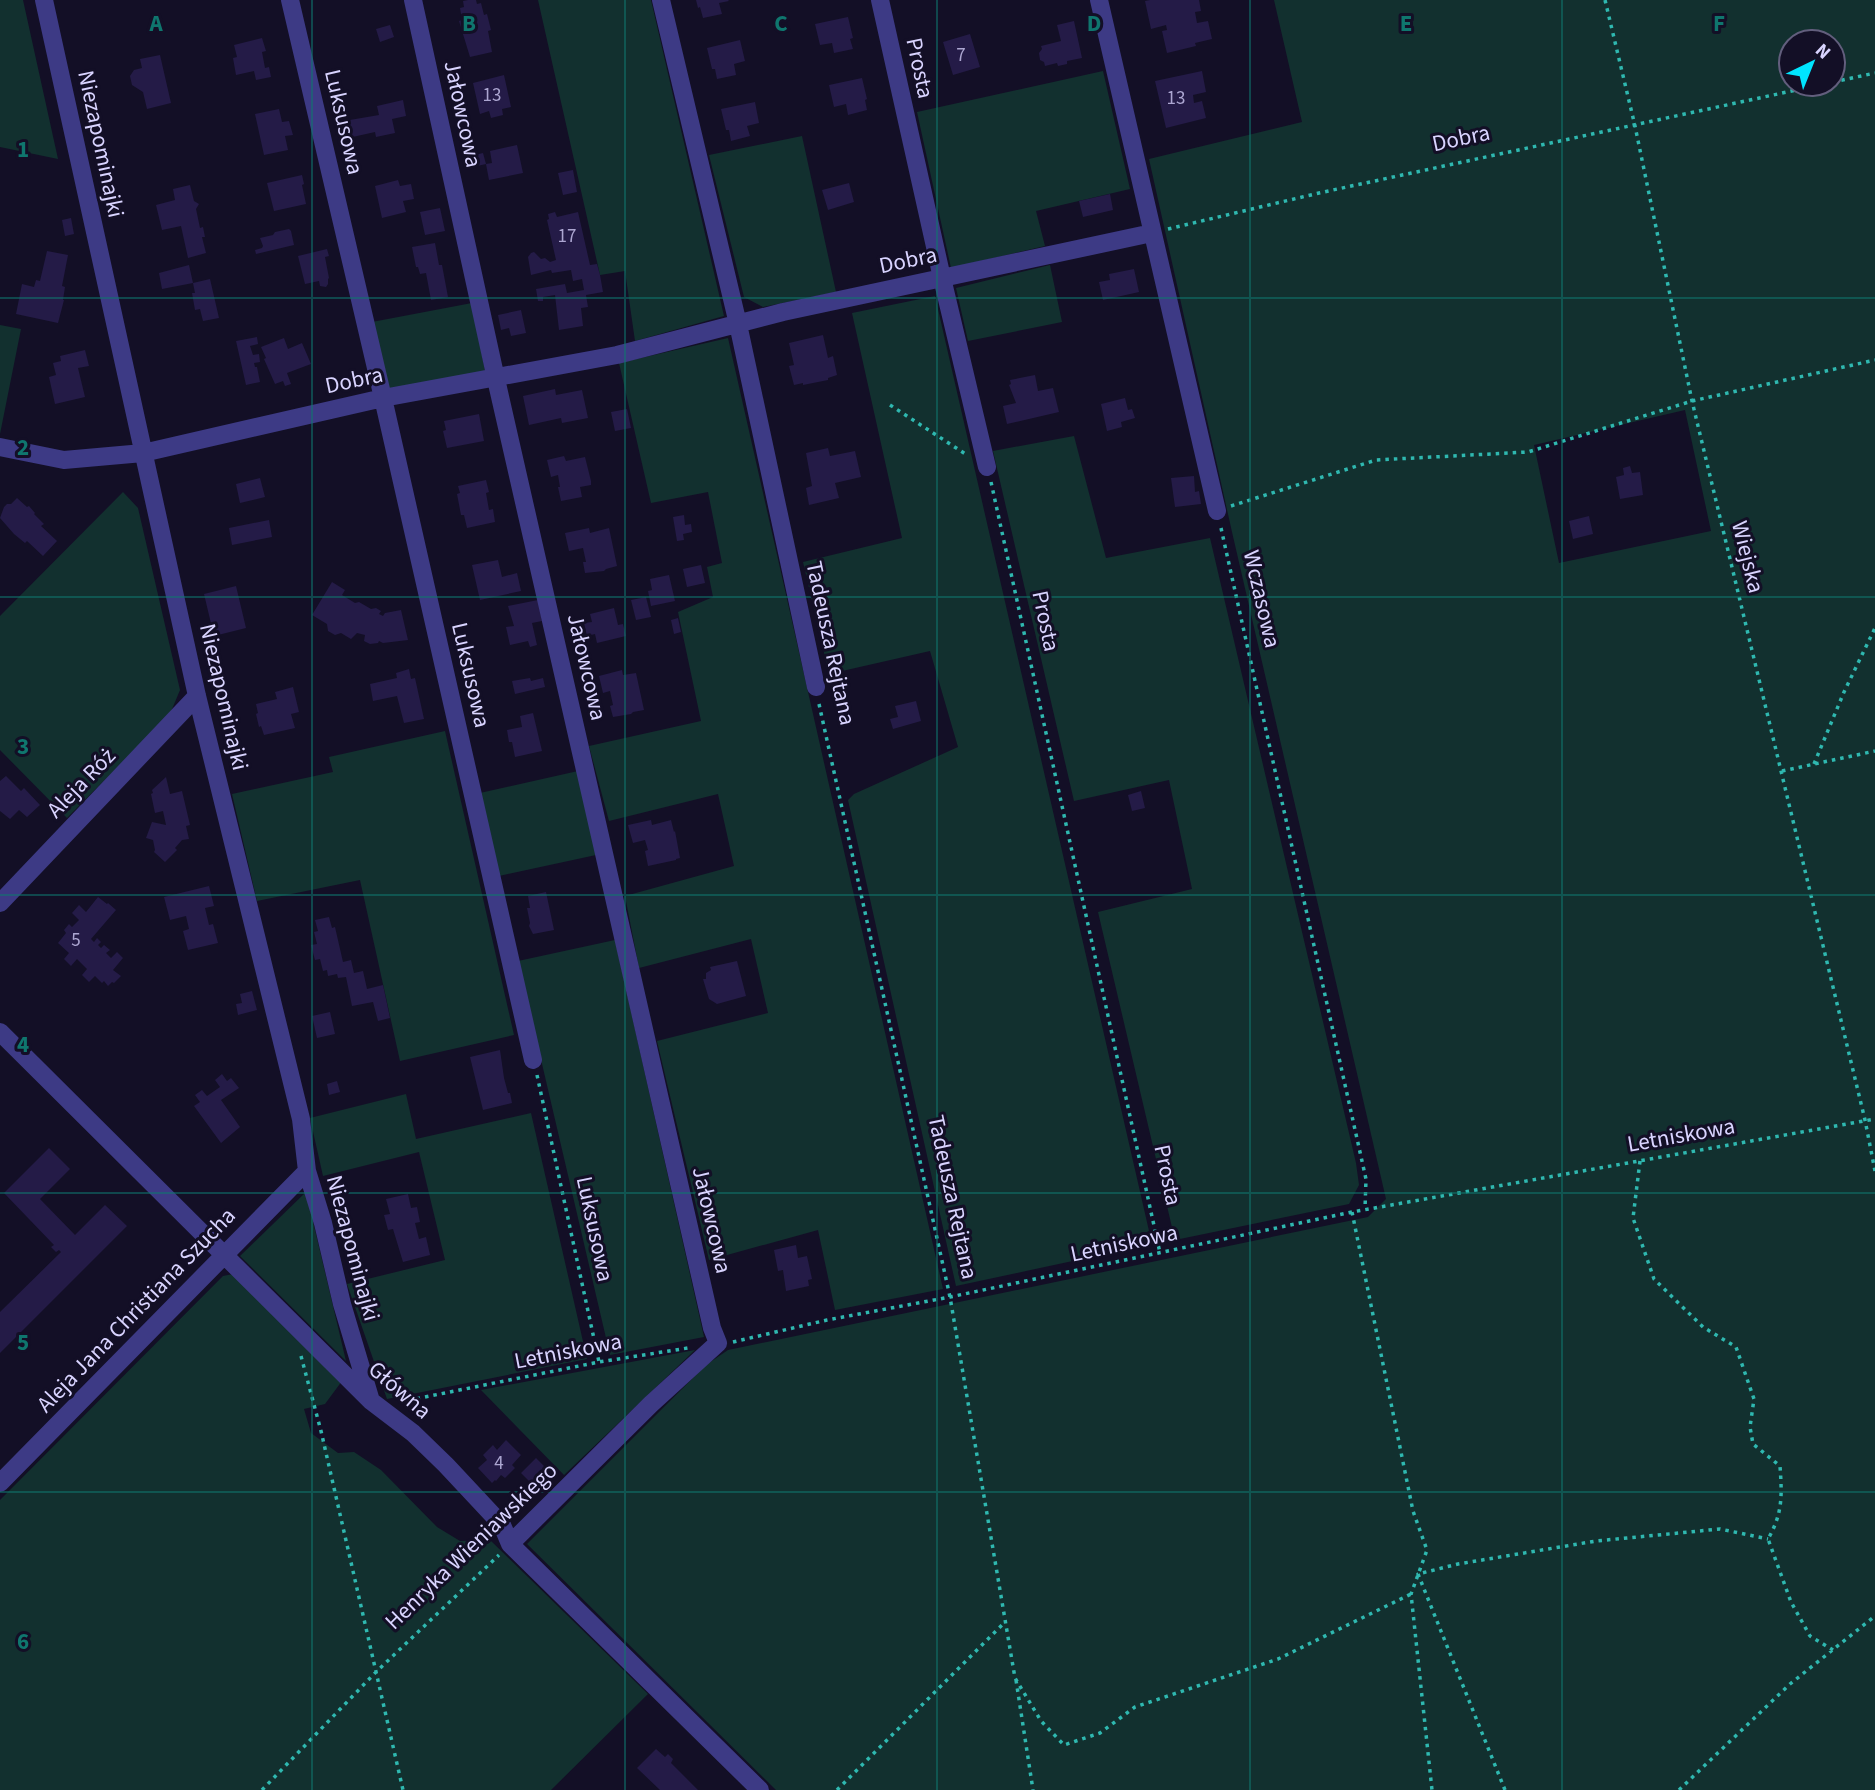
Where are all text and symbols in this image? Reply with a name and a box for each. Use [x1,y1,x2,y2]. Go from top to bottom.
text: A [148,7,163,40]
text: B [462,7,476,40]
text: C [774,7,788,40]
text: D [1087,7,1101,40]
text: E [1400,7,1412,40]
text: F [1713,7,1725,40]
north arrow [1777,28,1847,98]
street label: Prosta [897,35,943,101]
text: N [1809,37,1836,66]
house number: 7 [956,42,966,69]
street label: Jałowcowa [436,57,490,171]
street label: Luksusowa [316,66,372,178]
street label: Niezapominajki [69,67,133,221]
house number: 13 [483,82,501,109]
house number: 13 [1167,85,1185,112]
street label: Dobra [1429,116,1493,160]
text: 1 [17,133,29,166]
house number: 17 [558,223,576,250]
street label: Dobra [876,238,940,282]
street label: Dobra [322,358,386,402]
text: 2 [17,431,29,464]
street label: Wiejska [1723,517,1773,597]
street label: Wczasowa [1235,547,1289,651]
street label: Tadeusza Rejtana [797,558,865,728]
street label: Prosta [1023,588,1069,654]
street label: Jałowcowa [559,610,615,724]
street label: Luksusowa [443,619,499,731]
street label: Niezapominajki [191,620,257,774]
text: 3 [17,730,29,763]
street label: Aleja Róż [39,740,123,826]
house number: 5 [71,927,81,954]
text: 4 [17,1028,29,1061]
street label: Letniskowa [1624,1109,1738,1161]
street label: Tadeusza Rejtana [919,1112,987,1282]
street label: Prosta [1145,1142,1191,1208]
street label: Jałowcowa [684,1163,740,1277]
street label: Niezapominajki [318,1171,388,1325]
street label: Luksusowa [568,1173,622,1285]
street label: Aleja Jana Christiana Szucha [29,1200,243,1420]
street label: Letniskowa [1067,1216,1181,1270]
street label: Letniskowa [511,1324,625,1378]
text: 5 [17,1326,29,1359]
street label: Główna [361,1353,439,1427]
house number: 4 [494,1450,504,1477]
street label: Henryka Wieniawskiego [377,1455,565,1637]
text: 6 [17,1625,29,1658]

